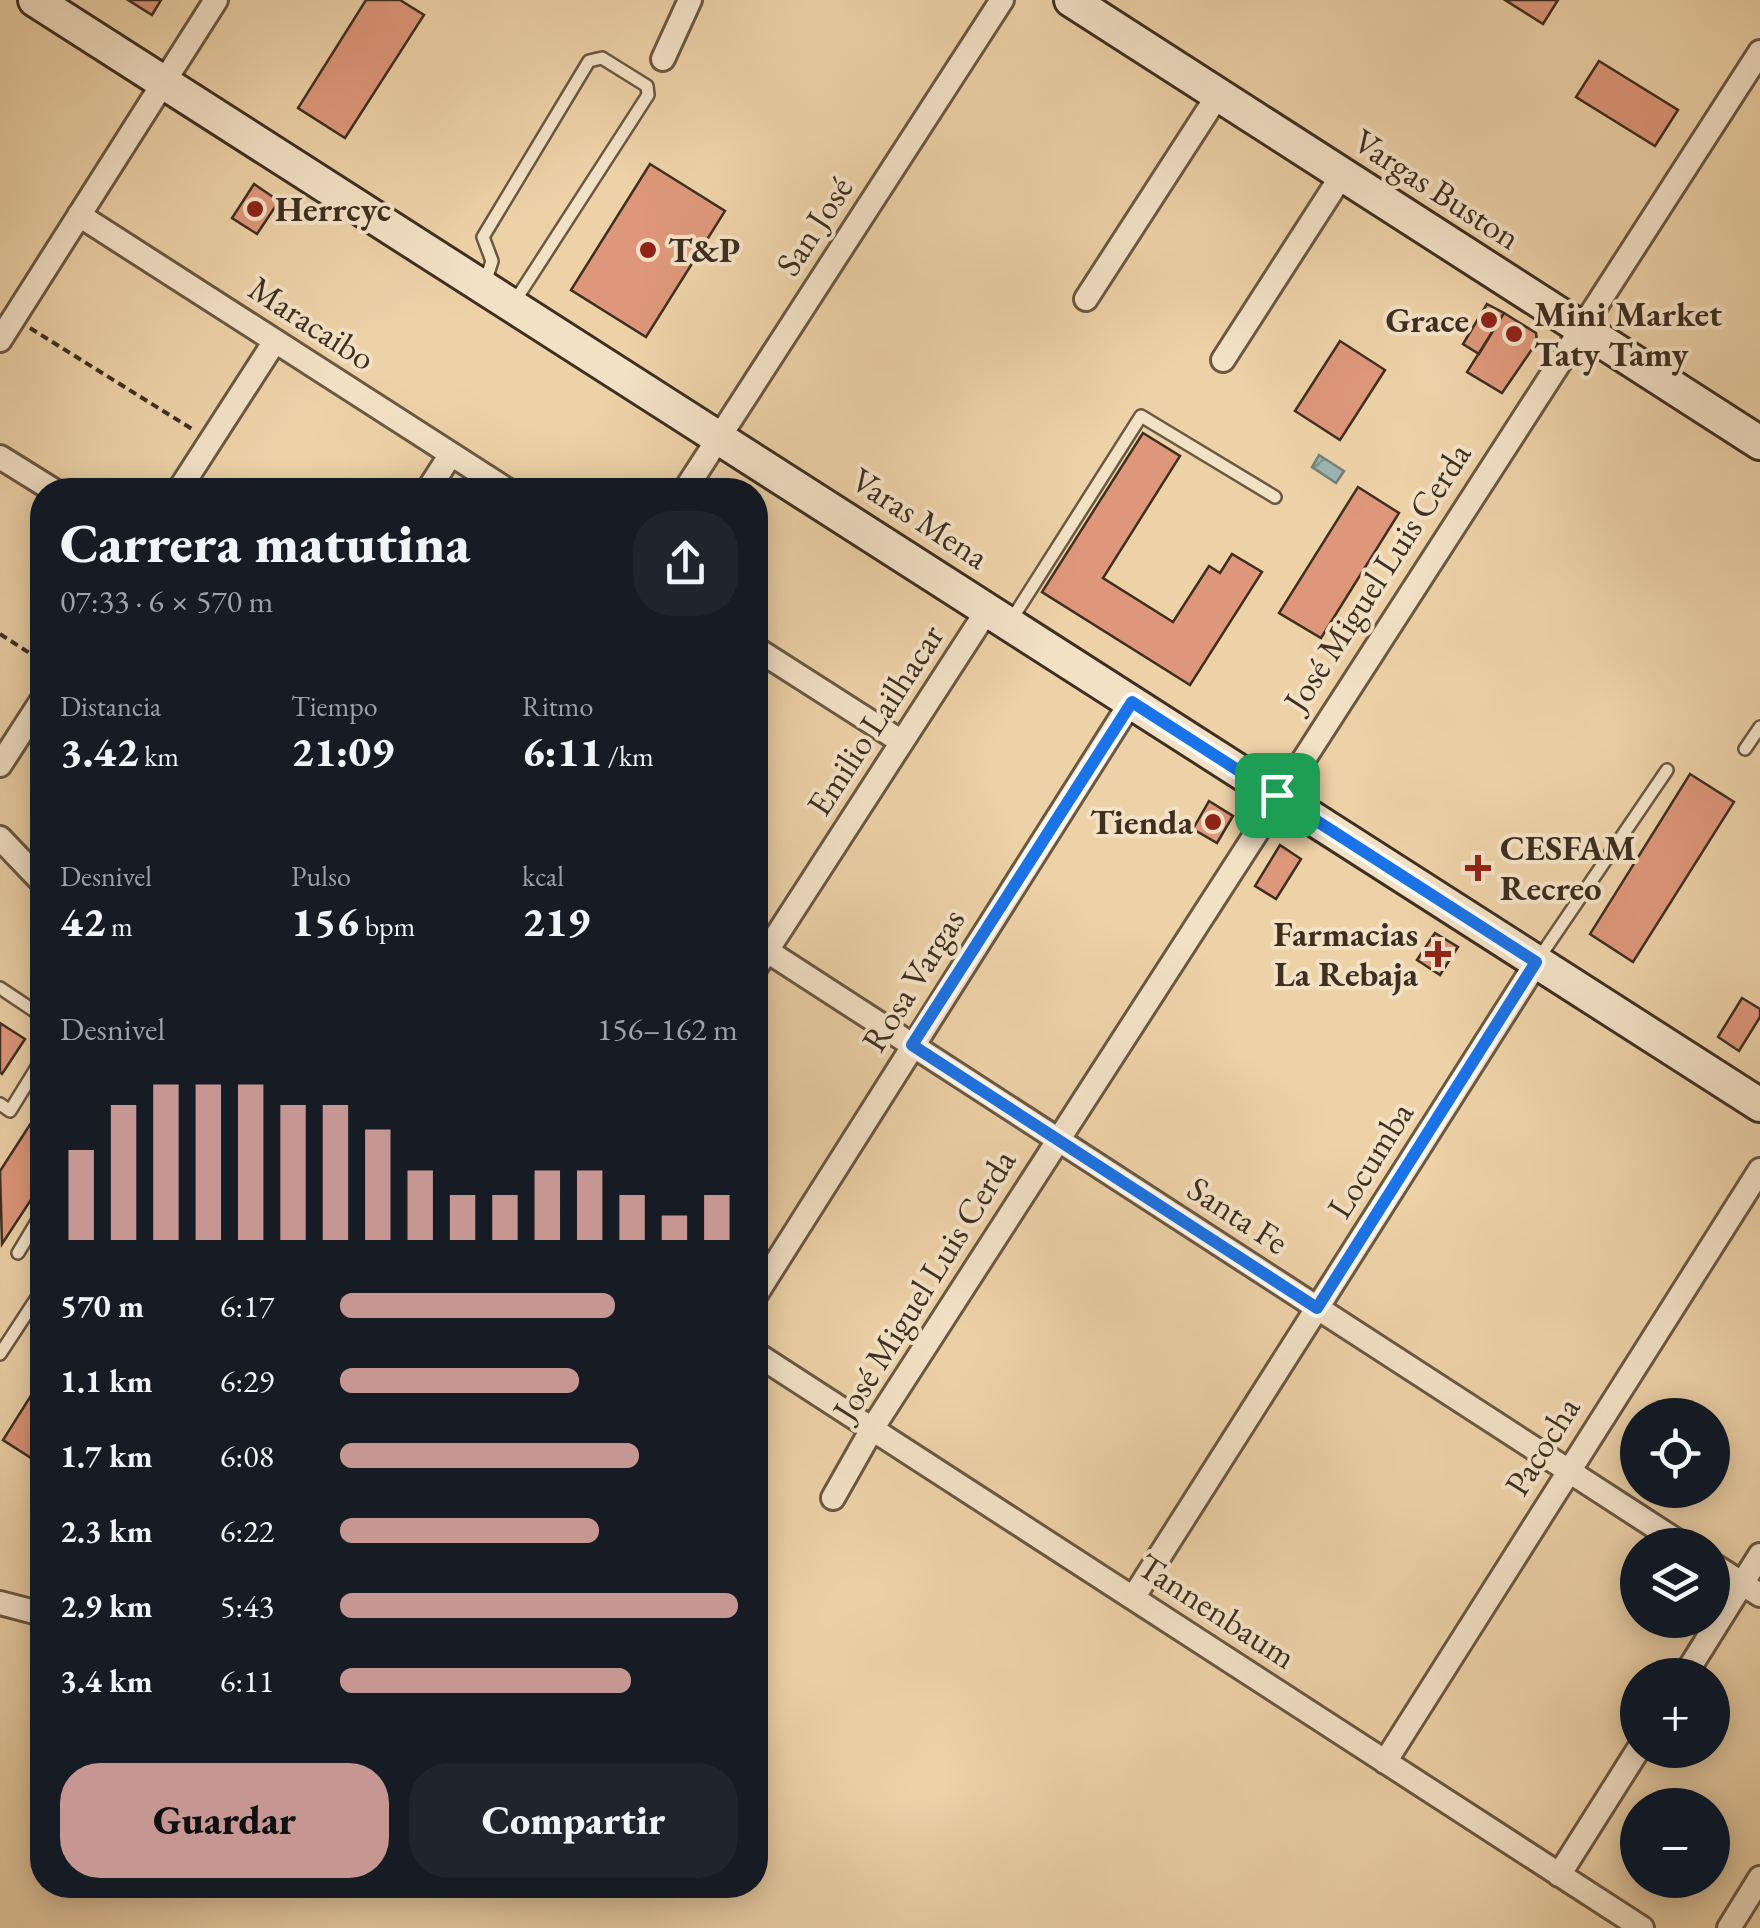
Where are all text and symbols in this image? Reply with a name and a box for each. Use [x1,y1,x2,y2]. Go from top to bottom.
street label: Vargas Buston [1345,118,1529,259]
street label: San José [765,167,862,284]
place label: Herrcyc [275,186,391,231]
marker: Herrcyc [244,198,266,220]
place label: T&P [668,227,740,272]
marker: T&P [637,239,659,261]
street label: Maracaibo [240,265,384,380]
place label: Mini Market Taty Tamy [1534,291,1722,376]
place label: Grace [1386,297,1469,342]
marker: Grace [1478,309,1500,331]
marker: Mini Market Taty Tamy [1503,323,1525,345]
street label: José Miguel Luis Cerda [1271,434,1480,722]
street label: Varas Mena [843,457,997,579]
text: Carrera matutina [60,507,470,578]
button: share [633,511,738,616]
text: 07:33 · 6 × 570 m [60,580,273,622]
street label: Emilio Lailhacar [796,615,953,824]
text: Distancia [60,688,161,724]
text: Tiempo [291,688,378,724]
text: Ritmo [522,688,593,724]
text: 3.42 [60,724,139,779]
text: 21:09 [291,724,394,779]
text: 6:11 [522,724,602,779]
text: km [139,738,179,774]
text: /km [602,738,654,774]
pin [1235,753,1320,838]
icon: arrive [1250,768,1305,823]
place label: Tienda [1090,799,1194,844]
marker: Tienda [1202,811,1224,833]
place label: CESFAM Recreo [1500,825,1636,910]
marker: CESFAM Recreo [1465,855,1491,881]
text: Desnivel [60,858,152,894]
text: Pulso [291,858,351,894]
text: kcal [522,858,564,894]
text: 42 [60,894,105,949]
text: 156 [291,894,359,949]
text: 219 [522,894,590,949]
street label: Rosa Vargas [851,900,974,1060]
text: m [105,908,133,944]
text: bpm [359,908,415,944]
place label: Farmacias La Rebaja [1274,911,1419,996]
marker: Farmacias La Rebaja [1427,943,1449,965]
text: Desnivel [60,1008,165,1050]
text: 156–162 m [597,1008,738,1050]
street label: Locumba [1316,1093,1423,1226]
street label: José Miguel Luis Cerda [820,1141,1025,1431]
street label: Santa Fe [1179,1165,1297,1264]
text: 570 m [60,1285,144,1327]
text: 6:17 [220,1285,274,1327]
text: 1.1 km [60,1360,153,1402]
text: 6:29 [220,1360,274,1402]
street label: Pacocha [1494,1388,1589,1504]
map controls [1620,1398,1730,1898]
button: locate [1620,1398,1730,1508]
text: 1.7 km [60,1435,153,1477]
text: 6:08 [220,1435,274,1477]
text: 2.3 km [60,1510,153,1552]
text: 6:22 [220,1510,274,1552]
button: layers [1620,1528,1730,1638]
street label: Tannenbaum [1130,1543,1305,1678]
text: 2.9 km [60,1585,153,1627]
text: 5:43 [220,1585,274,1627]
button: + [1620,1658,1730,1768]
text: 3.4 km [60,1660,153,1702]
text: 6:11 [220,1660,274,1702]
button: Guardar [60,1763,389,1878]
button: Compartir [409,1763,738,1878]
button: − [1620,1788,1730,1898]

